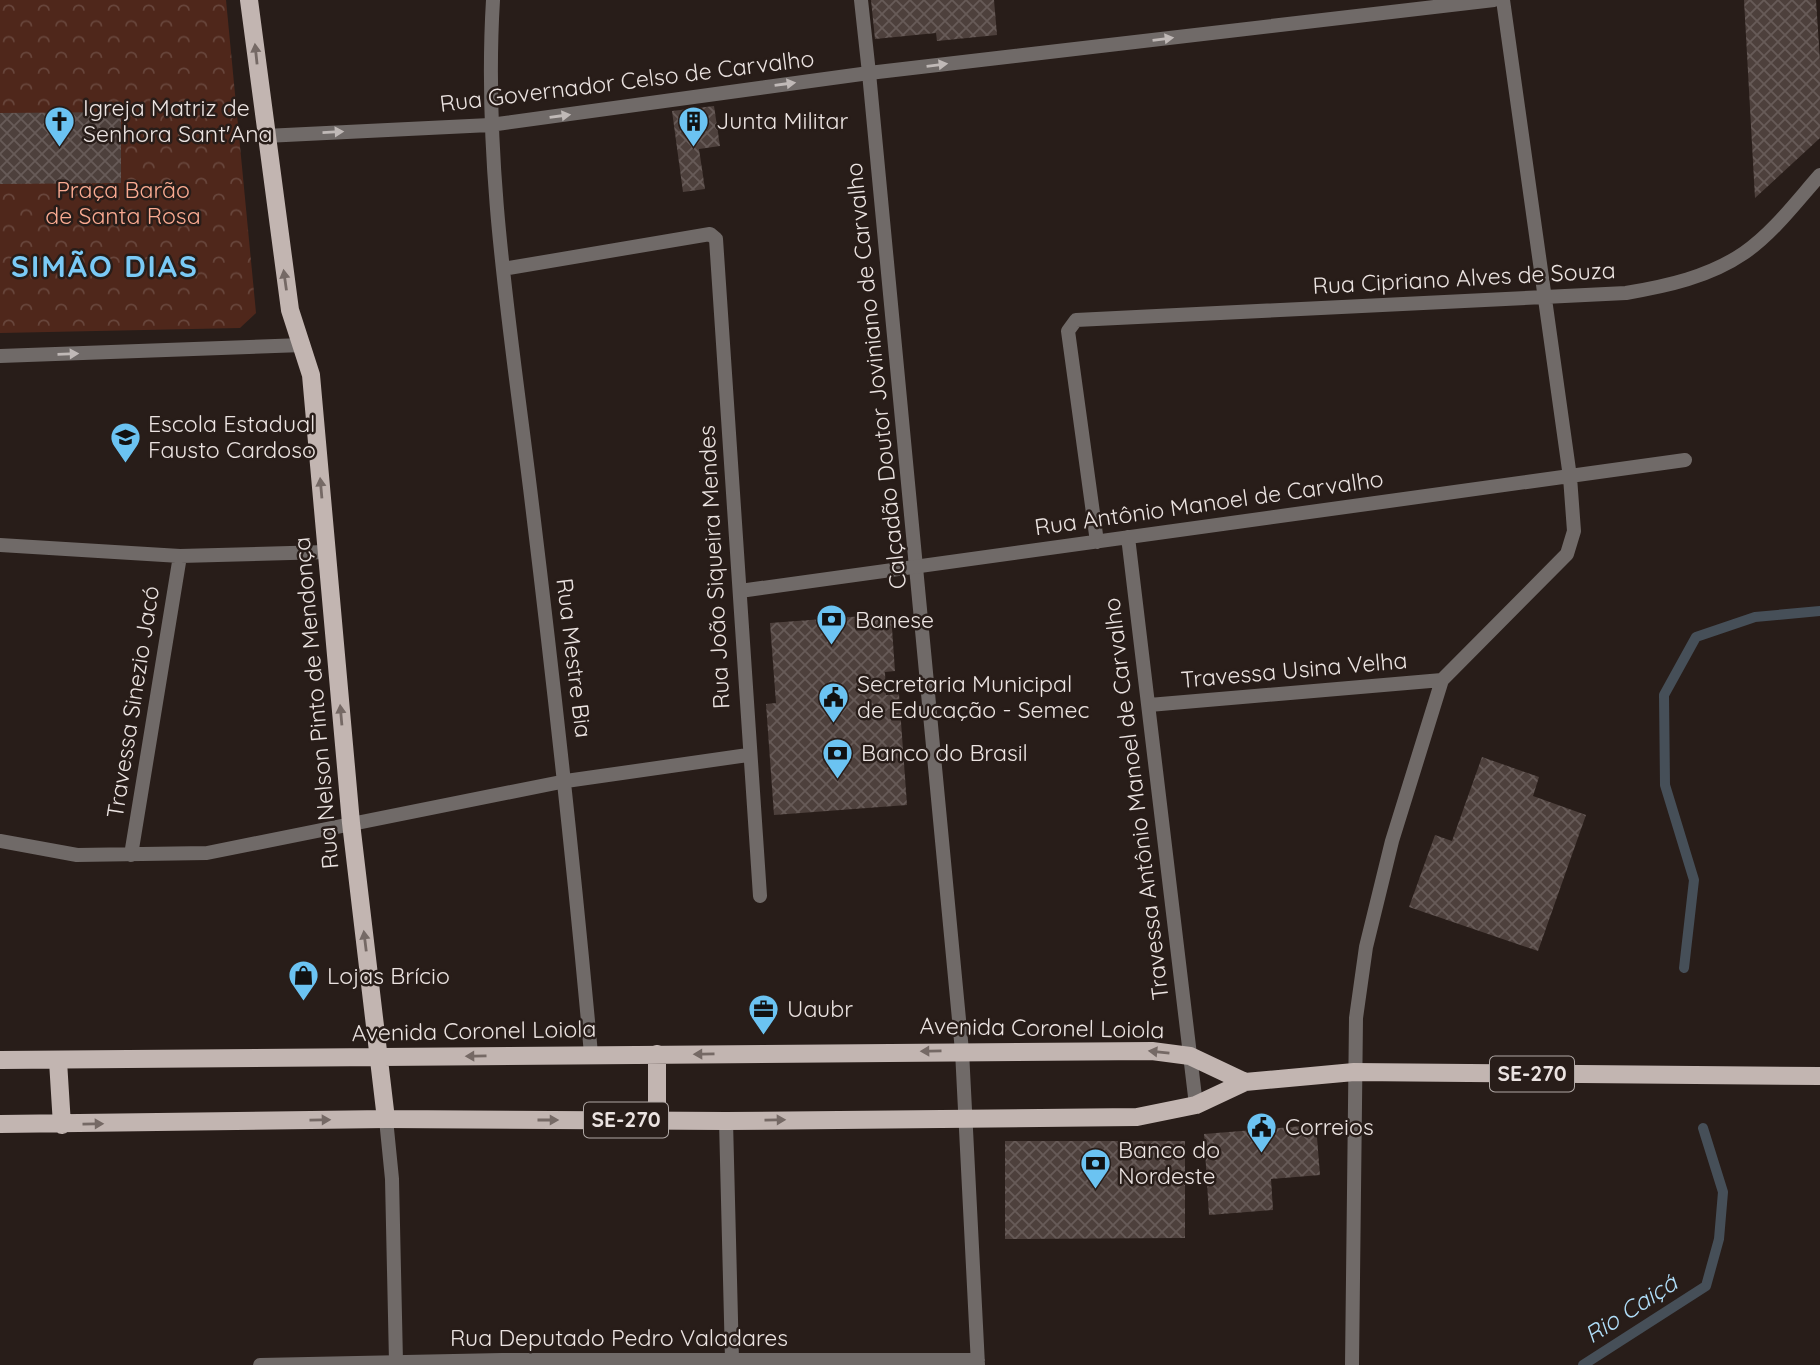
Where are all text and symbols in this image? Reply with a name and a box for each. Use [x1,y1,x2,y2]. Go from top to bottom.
one-way arrow [1152,33,1174,44]
one-way arrow [250,43,261,65]
street label: Rua Governador Celso de Carvalho [438,43,816,118]
one-way arrow [926,59,948,70]
one-way arrow [775,79,797,90]
place label: Igreja Matriz de Senhora Sant'Ana [83,93,272,148]
church icon: Igreja Matriz de Senhora Sant'Ana [43,104,77,148]
building icon: Junta Militar [676,104,710,148]
place label: Junta Militar [716,106,848,135]
one-way arrow [549,110,571,121]
one-way arrow [323,127,345,138]
street label: Calçadão Doutor Joviniano de Carvalho [839,161,912,591]
park label: Praça Barão de Santa Rosa [45,175,201,230]
district label: SIMÃO DIAS [11,247,199,285]
street label: Rua Cipriano Alves de Souza [1312,255,1616,300]
one-way arrow [280,269,291,291]
one-way arrow [57,348,79,359]
place label: Escola Estadual Fausto Cardoso [148,409,316,464]
school or university icon: Escola Estadual Fausto Cardoso [108,420,142,464]
street label: Rua João Siqueira Mendes [692,424,735,710]
street label: Rua Antônio Manoel de Carvalho [1033,464,1385,541]
one-way arrow [315,477,326,499]
street label: Rua Nelson Pinto de Mendonça [287,536,344,870]
street label: Rua Mestre Bia [550,576,599,739]
street label: Travessa Sinezio Jacó [100,584,165,820]
street label: Travessa Antônio Manoel de Carvalho [1096,596,1175,1002]
bank icon: Banese [815,603,849,647]
place label: Banese [855,605,934,634]
street label: Travessa Usina Velha [1179,645,1409,694]
place label: Secretaria Municipal de Educação - Semec [857,669,1090,724]
public building icon: Secretaria Municipal de Educação - Semec [817,680,851,724]
one-way arrow [335,704,346,726]
bank icon: Banco do Brasil [821,736,855,780]
place label: Banco do Brasil [861,738,1028,767]
one-way arrow [359,930,370,952]
shop icon: Lojas Brício [287,959,321,1003]
place label: Lojas Brício [327,961,450,990]
office icon: Uaubr [747,992,781,1036]
place label: Uaubr [787,994,853,1023]
street label: Avenida Coronel Loiola [919,1011,1165,1044]
street label: Avenida Coronel Loiola [351,1014,597,1047]
one-way arrow [920,1045,942,1057]
one-way arrow [1147,1046,1169,1057]
one-way arrow [692,1048,714,1059]
one-way arrow [465,1050,487,1062]
road number: SE-270 [1490,1056,1574,1092]
road number: SE-270 [584,1102,668,1138]
public building icon: Correios [1245,1110,1279,1154]
place label: Correios [1285,1112,1374,1141]
one-way arrow [309,1114,331,1126]
one-way arrow [537,1114,559,1126]
one-way arrow [764,1115,786,1126]
one-way arrow [82,1119,104,1130]
place label: Banco do Nordeste [1118,1135,1220,1190]
bank icon: Banco do Nordeste [1078,1146,1112,1190]
water label: Rio Caiçá [1578,1266,1684,1349]
street label: Rua Deputado Pedro Valadares [450,1323,788,1352]

